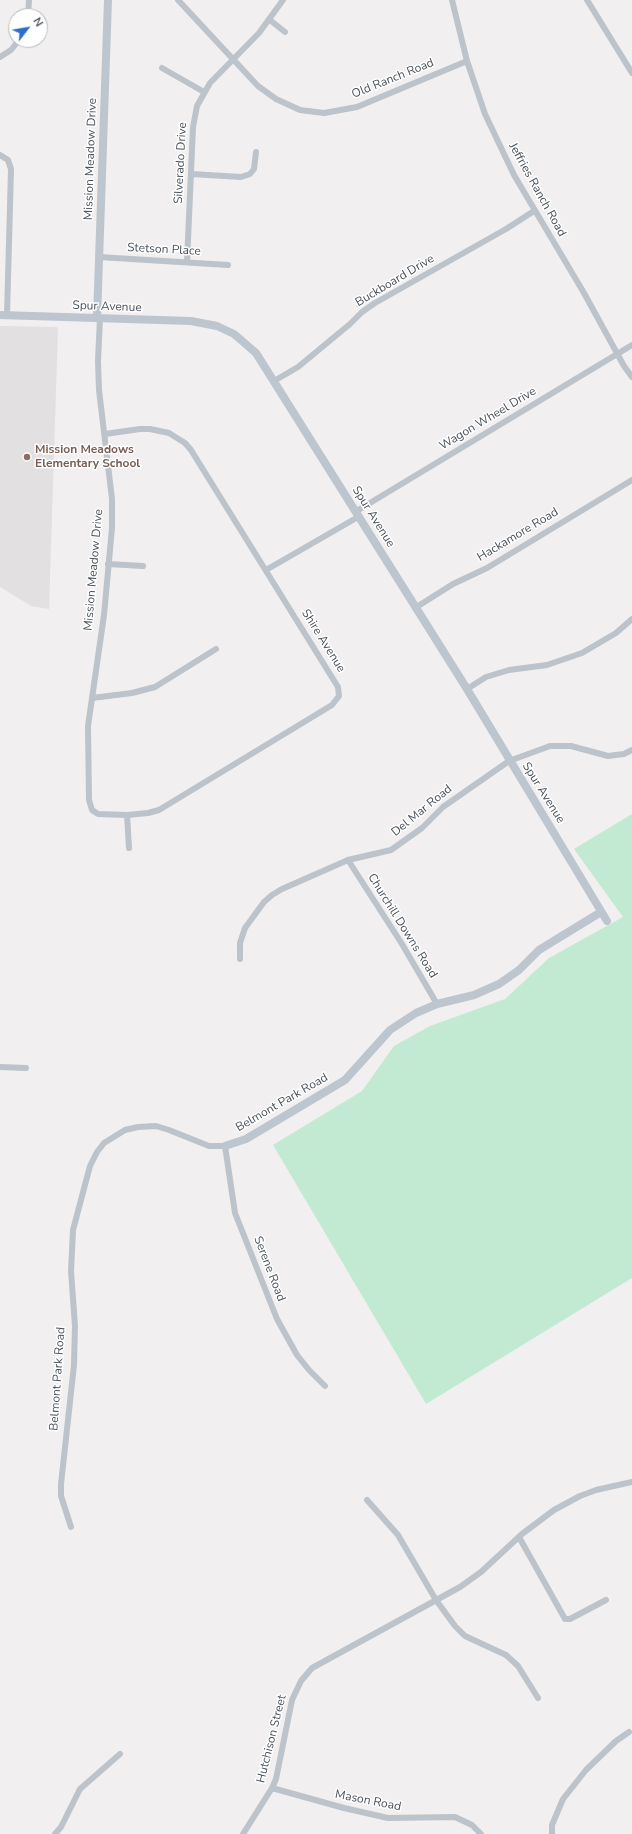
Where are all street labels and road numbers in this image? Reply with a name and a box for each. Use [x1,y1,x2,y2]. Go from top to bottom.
street label: Old Ranch Road [350,56,436,102]
street label: Mission Meadow Drive [82,98,100,220]
street label: Silverado Drive [172,122,190,204]
street label: Jeffries Ranch Road [505,141,569,239]
street label: Stetson Place [127,241,201,259]
street label: Buckboard Drive [353,252,437,310]
street label: Spur Avenue [72,299,142,315]
street label: Wagon Wheel Drive [437,384,539,454]
street label: Spur Avenue [349,484,397,550]
street label: Hackamore Road [475,505,561,565]
street label: Mission Meadow Drive [82,509,106,631]
street label: Shire Avenue [298,607,348,675]
street label: Spur Avenue [519,760,567,826]
street label: Del Mar Road [389,782,455,840]
street label: Churchill Downs Road [364,871,440,981]
street label: Belmont Park Road [233,1071,331,1135]
street label: Serene Road [250,1234,288,1304]
street label: Belmont Park Road [47,1327,69,1431]
street label: Hutchison Street [254,1693,290,1785]
street label: Mason Road [334,1788,402,1814]

